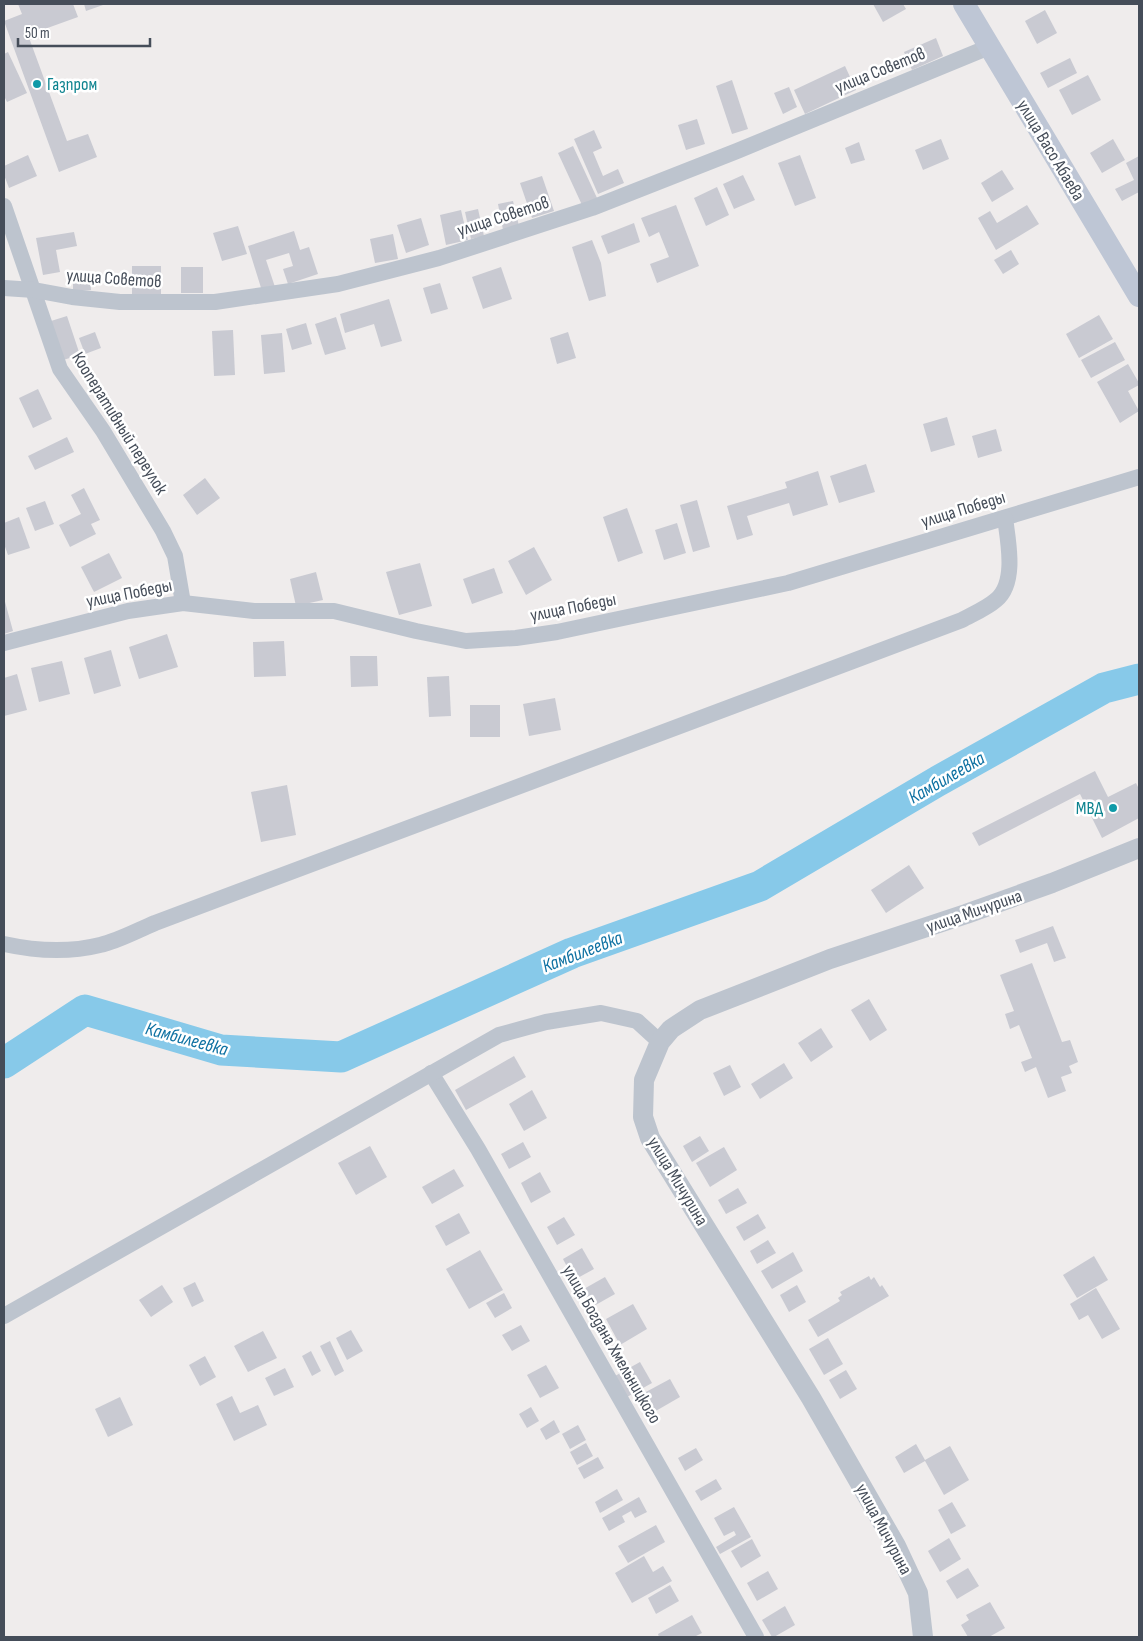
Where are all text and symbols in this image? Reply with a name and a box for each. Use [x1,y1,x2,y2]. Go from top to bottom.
scale bar [18,15,150,47]
text: 50 m [25,24,50,43]
street label: улица Советов [832,43,928,98]
place label: Газпром [47,74,97,95]
marker: Газпром [31,78,43,90]
street label: улица Васо Абаева [1012,96,1089,205]
street label: улица Советов [455,192,552,241]
street label: улица Советов [66,265,162,292]
street label: Кооперативный переулок [67,348,172,499]
street label: улица Победы [918,487,1008,532]
street label: улица Победы [84,575,174,612]
street label: улица Победы [528,589,618,626]
water label: Камбилеевка [905,747,989,809]
place label: МВД [1076,798,1103,819]
marker: МВД [1107,802,1119,814]
street label: улица Мичурина [924,885,1025,938]
water label: Камбилеевка [539,926,626,978]
water label: Камбилеевка [143,1017,231,1062]
street label: улица Мичурина [643,1133,712,1230]
street label: улица Богдана Хмельницкого [558,1261,666,1427]
street label: улица Мичурина [851,1480,916,1578]

